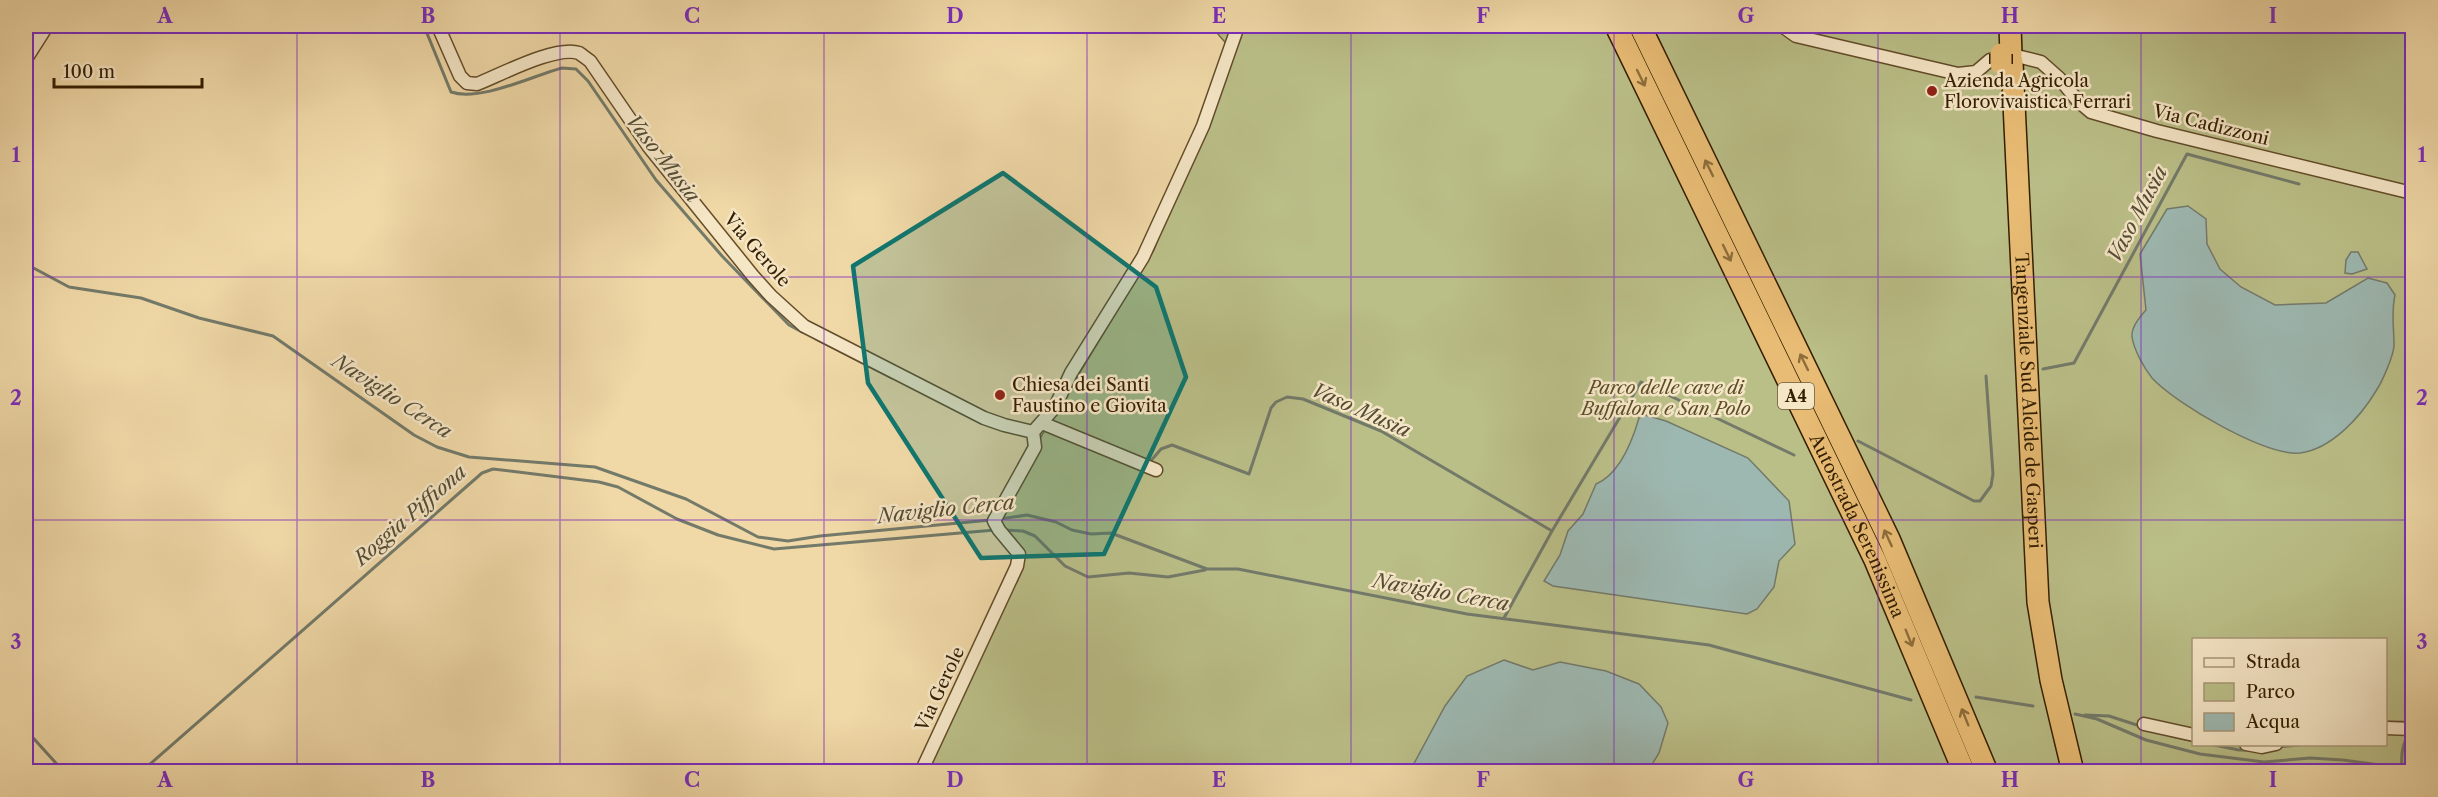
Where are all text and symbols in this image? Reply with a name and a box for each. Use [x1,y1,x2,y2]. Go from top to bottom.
text: A [156,4,173,28]
text: B [421,4,436,28]
text: C [684,4,700,28]
text: D [946,4,964,28]
text: E [1212,4,1226,28]
text: F [1476,4,1490,28]
text: G [1738,4,1755,28]
text: H [2001,4,2019,28]
text: I [2269,4,2277,28]
scale bar [54,51,202,89]
text: 100 m [63,61,115,83]
one-way arrow [1636,69,1648,87]
place label: Azienda Agricola Florovivaistica Ferrari [1943,70,2131,113]
marker: Azienda Agricola Florovivaistica Ferrari [1925,84,1939,98]
street label: Via Cadizzoni [2150,100,2272,150]
water label: Vaso Musia [621,109,705,207]
text: 1 [12,143,21,167]
text: 1 [2418,143,2427,167]
one-way arrow [1703,159,1715,177]
water label: Vaso Musia [2102,162,2172,266]
street label: Via Gerole [718,208,795,292]
one-way arrow [1722,244,1733,262]
street label: Tangenziale Sud Alcide de Gasperi [2010,252,2046,550]
water label: Naviglio Cerca [326,347,456,444]
one-way arrow [1797,354,1809,372]
place label: Chiesa dei Santi Faustino e Giovita [1012,374,1167,417]
park label: Parco delle cave di Buffalora e San Polo [1579,377,1751,420]
water label: Vaso Musia [1308,378,1414,442]
road number: A4 [1778,383,1814,409]
text: 2 [10,386,22,410]
text: 2 [2416,386,2428,410]
marker: Chiesa dei Santi Faustino e Giovita [993,388,1007,402]
street label: Autostrada Serenissima [1804,430,1909,622]
water label: Roggia Piffiona [347,460,471,572]
water label: Naviglio Cerca [874,490,1016,528]
one-way arrow [1882,530,1893,548]
water label: Naviglio Cerca [1369,568,1511,616]
one-way arrow [1904,629,1915,647]
text: 3 [10,630,22,654]
text: 3 [2416,630,2428,654]
legend [2192,638,2387,746]
street label: Via Gerole [910,643,969,736]
text: Strada [2246,651,2301,673]
text: Parco [2246,681,2295,703]
one-way arrow [1959,709,1970,727]
text: Acqua [2245,711,2300,733]
text: A [156,768,173,792]
text: B [421,768,436,792]
text: C [684,768,700,792]
text: D [946,768,964,792]
text: E [1212,768,1226,792]
text: F [1476,768,1490,792]
text: G [1738,768,1755,792]
text: H [2001,768,2019,792]
text: I [2269,768,2277,792]

